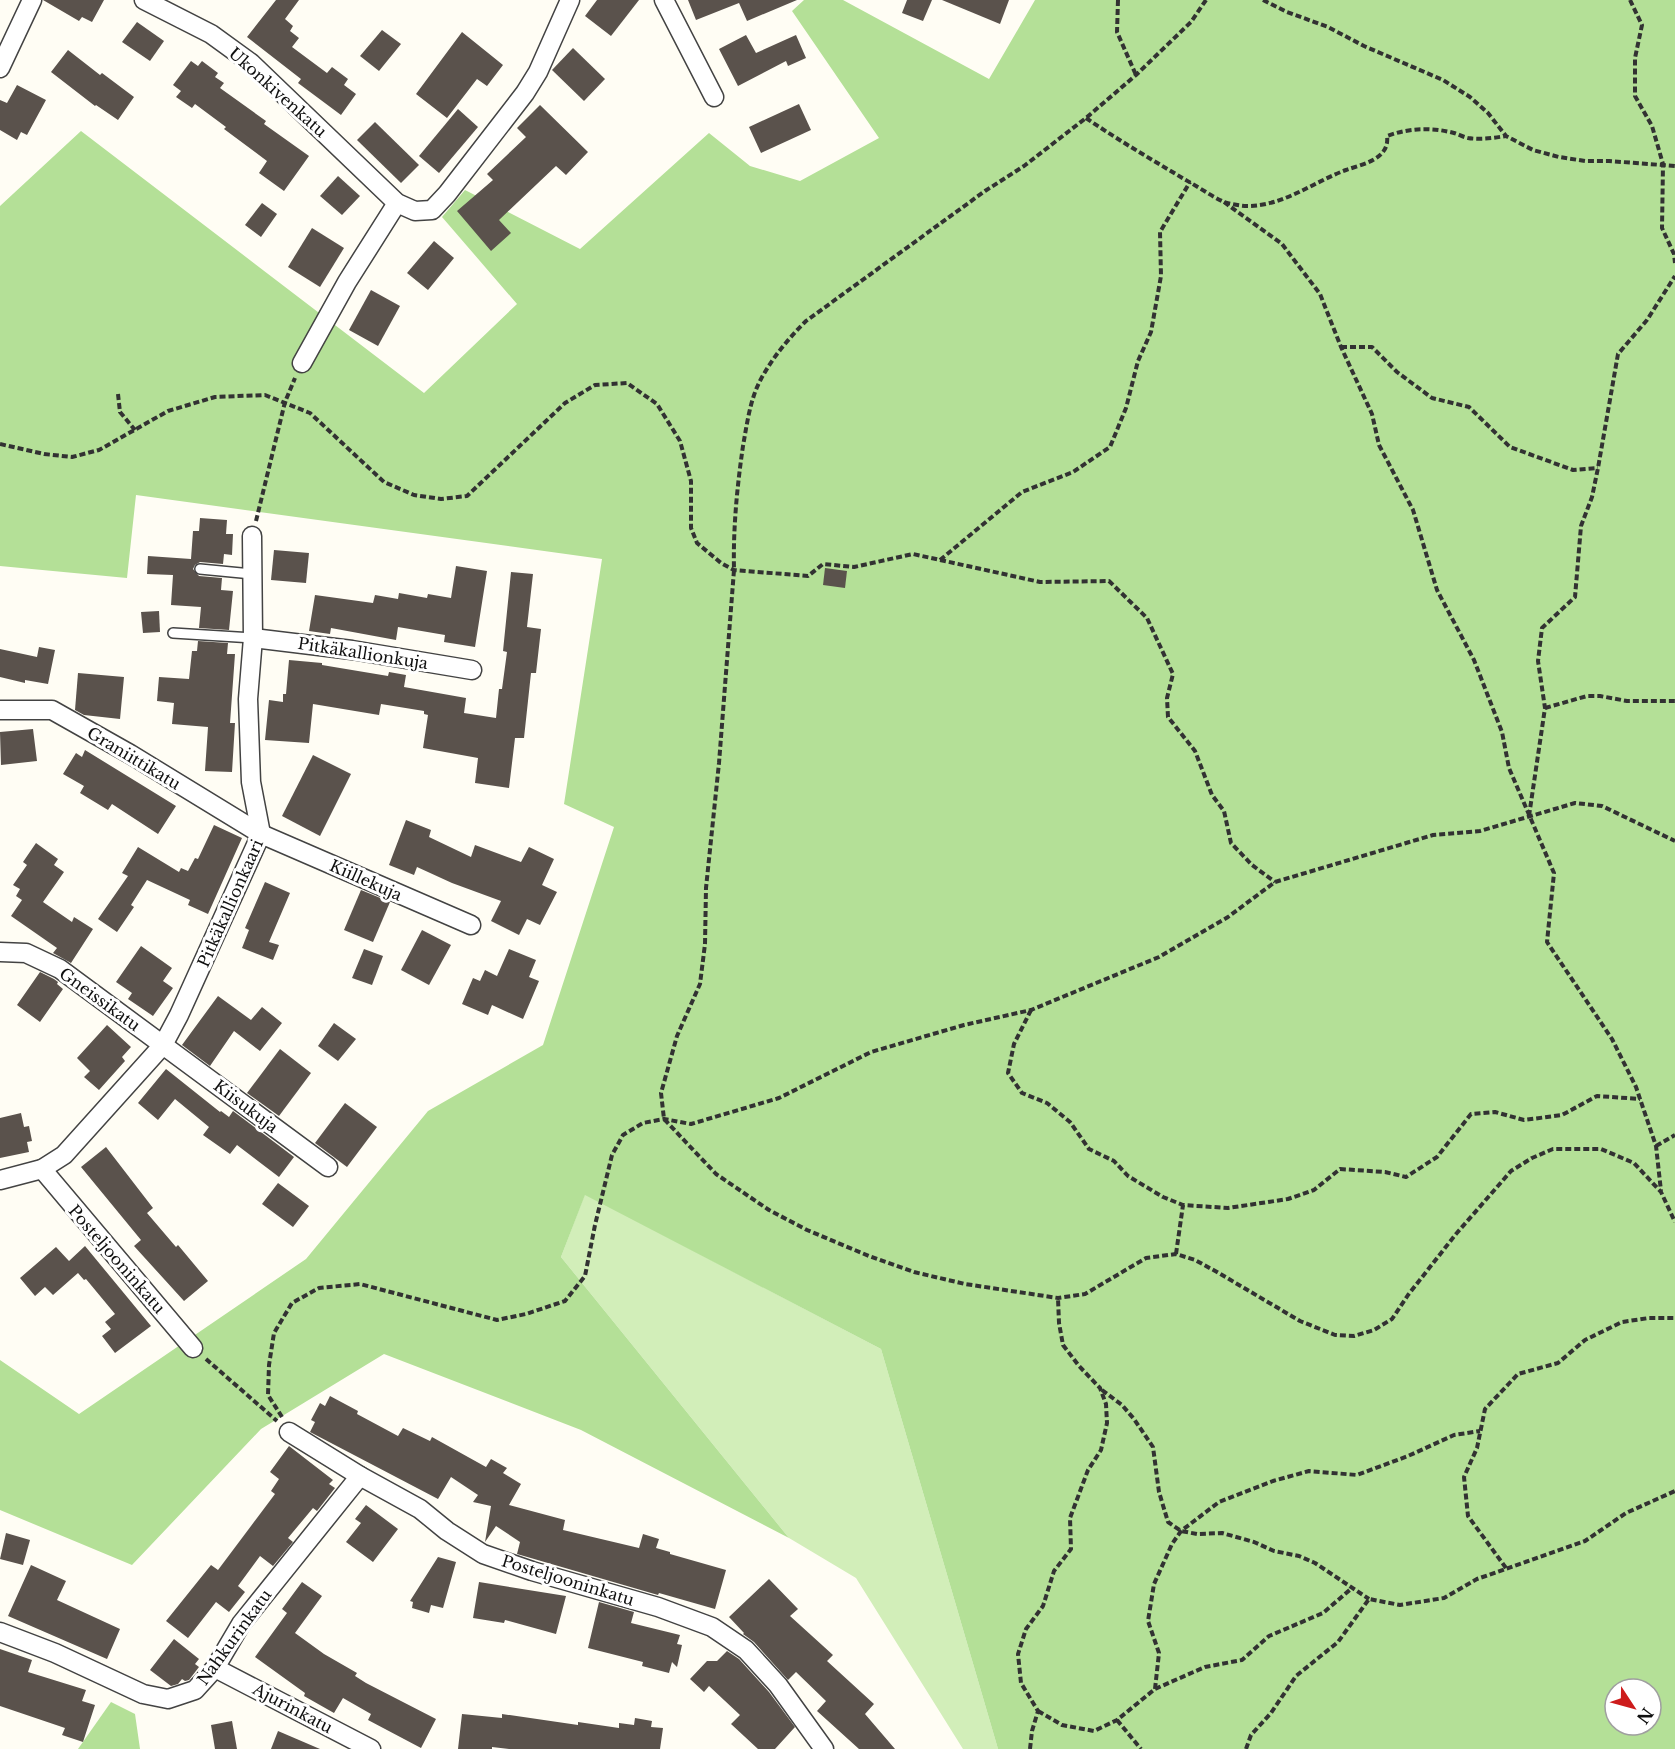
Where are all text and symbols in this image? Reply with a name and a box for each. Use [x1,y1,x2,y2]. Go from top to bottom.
street label: Ukonkivenkatu [225,43,331,141]
street label: Pitkäkallionkuja [296,633,430,673]
street label: Graniittikatu [84,722,185,794]
street label: Pitkäkallionkaari [193,835,267,970]
street label: Kiillekuja [327,855,405,905]
street label: Gneissikatu [56,963,145,1035]
street label: Kiisukuja [210,1075,282,1137]
street label: Posteljooninkatu [64,1201,170,1318]
street label: Posteljooninkatu [499,1550,637,1610]
street label: Nahkurinkatu [192,1585,276,1689]
north arrow [1603,1677,1663,1737]
street label: Ajurinkatu [249,1678,337,1738]
text: N [1633,1704,1658,1728]

